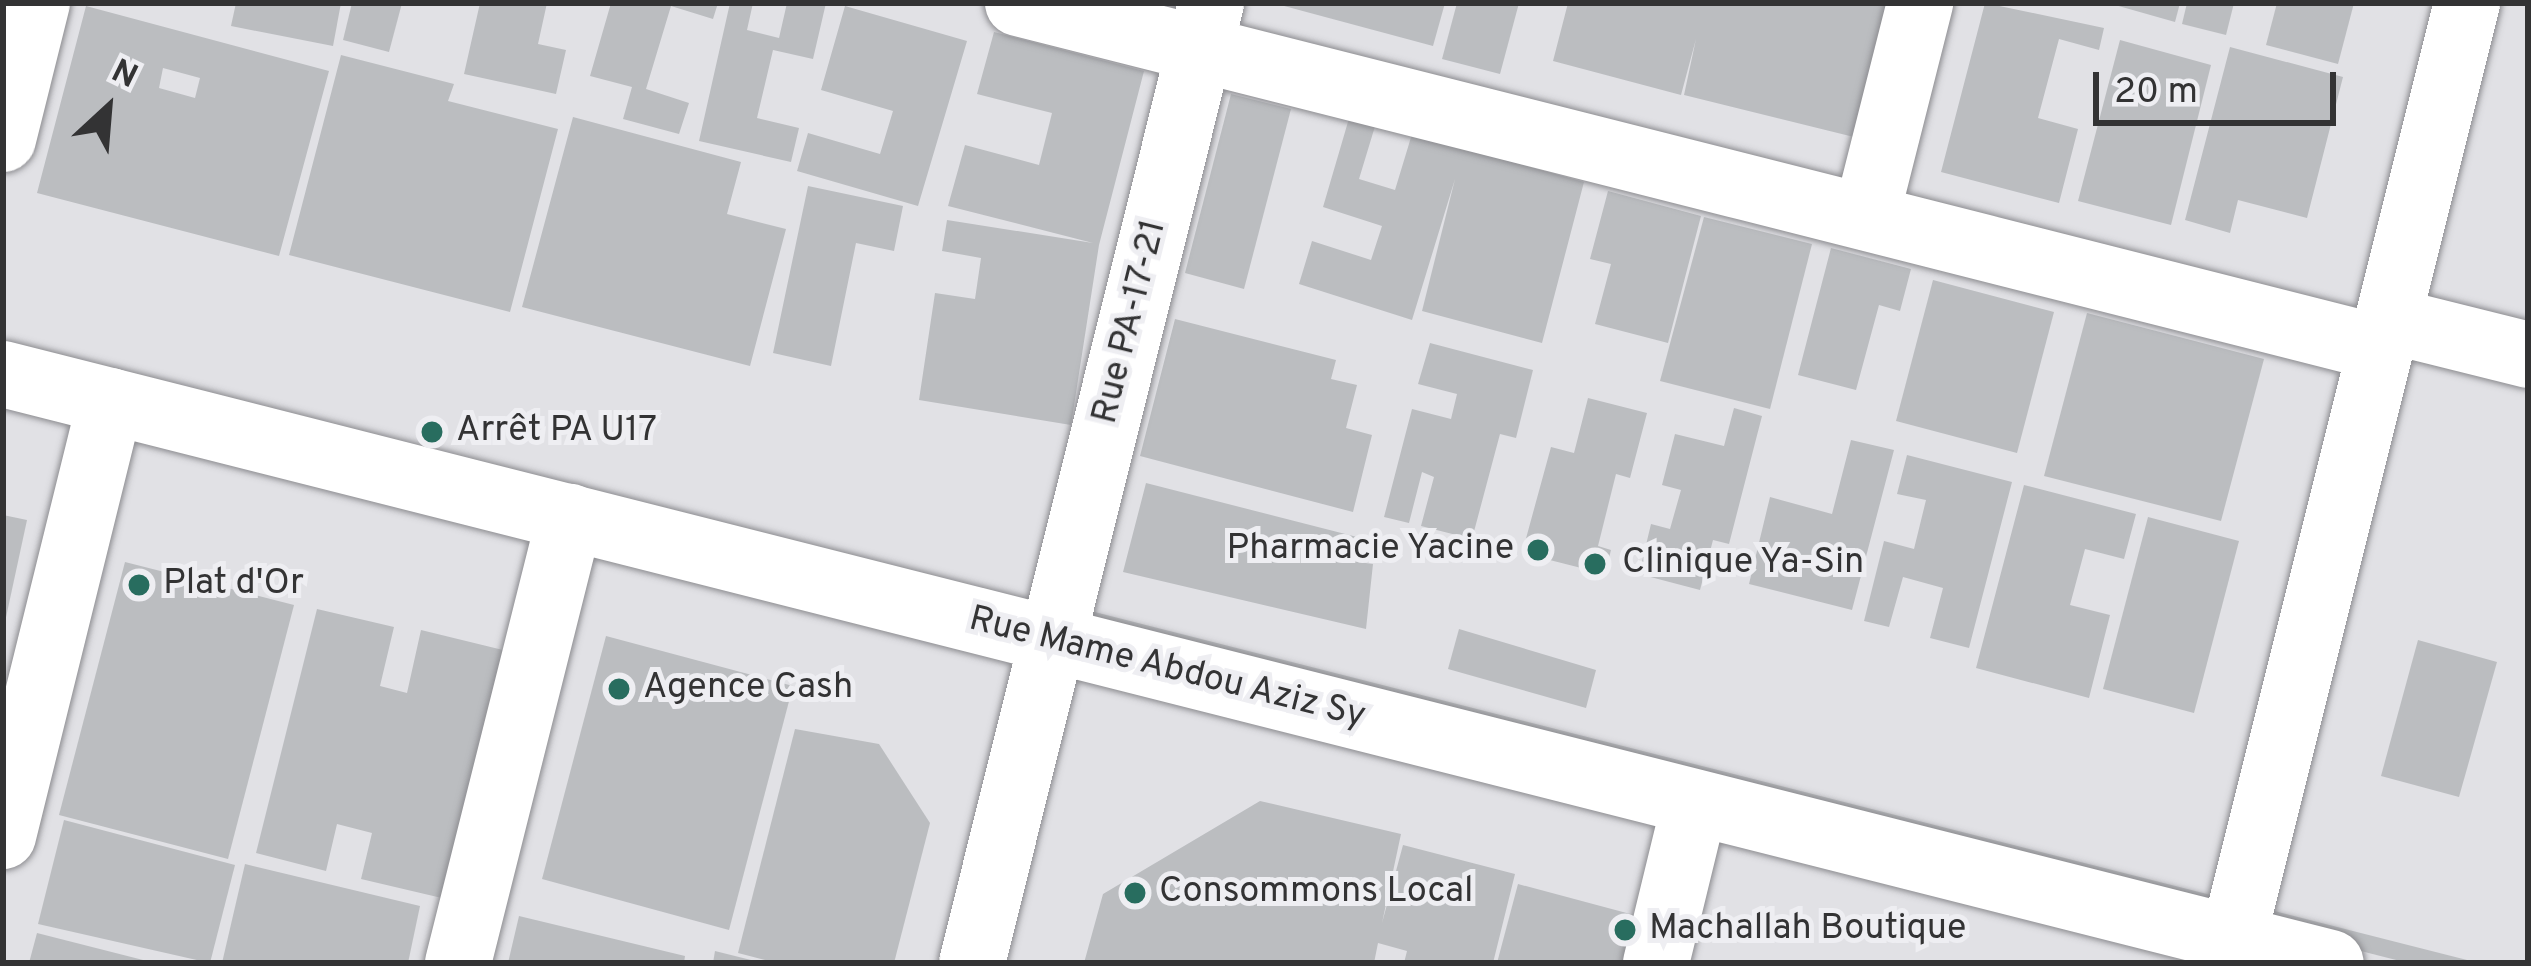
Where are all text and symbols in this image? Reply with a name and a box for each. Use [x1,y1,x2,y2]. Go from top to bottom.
north arrow [48,48,168,168]
scale bar [2099,48,2342,122]
text: N [104,52,144,100]
text: 20 m [2114,70,2198,116]
street label: Rue PA-17-21 [1085,216,1177,428]
place label: Arrêt PA U17 [456,410,658,454]
marker: Arrêt PA U17 [419,419,445,445]
place label: Pharmacie Yacine [1225,528,1514,572]
marker: Pharmacie Yacine [1525,537,1551,563]
place label: Clinique Ya-Sin [1622,542,1866,586]
marker: Clinique Ya-Sin [1579,548,1611,580]
place label: Plat d'Or [163,563,304,607]
marker: Plat d'Or [126,572,152,598]
street label: Rue Mame Abdou Aziz Sy [963,598,1371,740]
place label: Agence Cash [643,667,853,711]
marker: Agence Cash [606,676,632,702]
place label: Consommons Local [1159,871,1473,915]
marker: Consommons Local [1122,880,1148,906]
place label: Machallah Boutique [1649,908,1966,952]
marker: Machallah Boutique [1612,917,1638,943]

